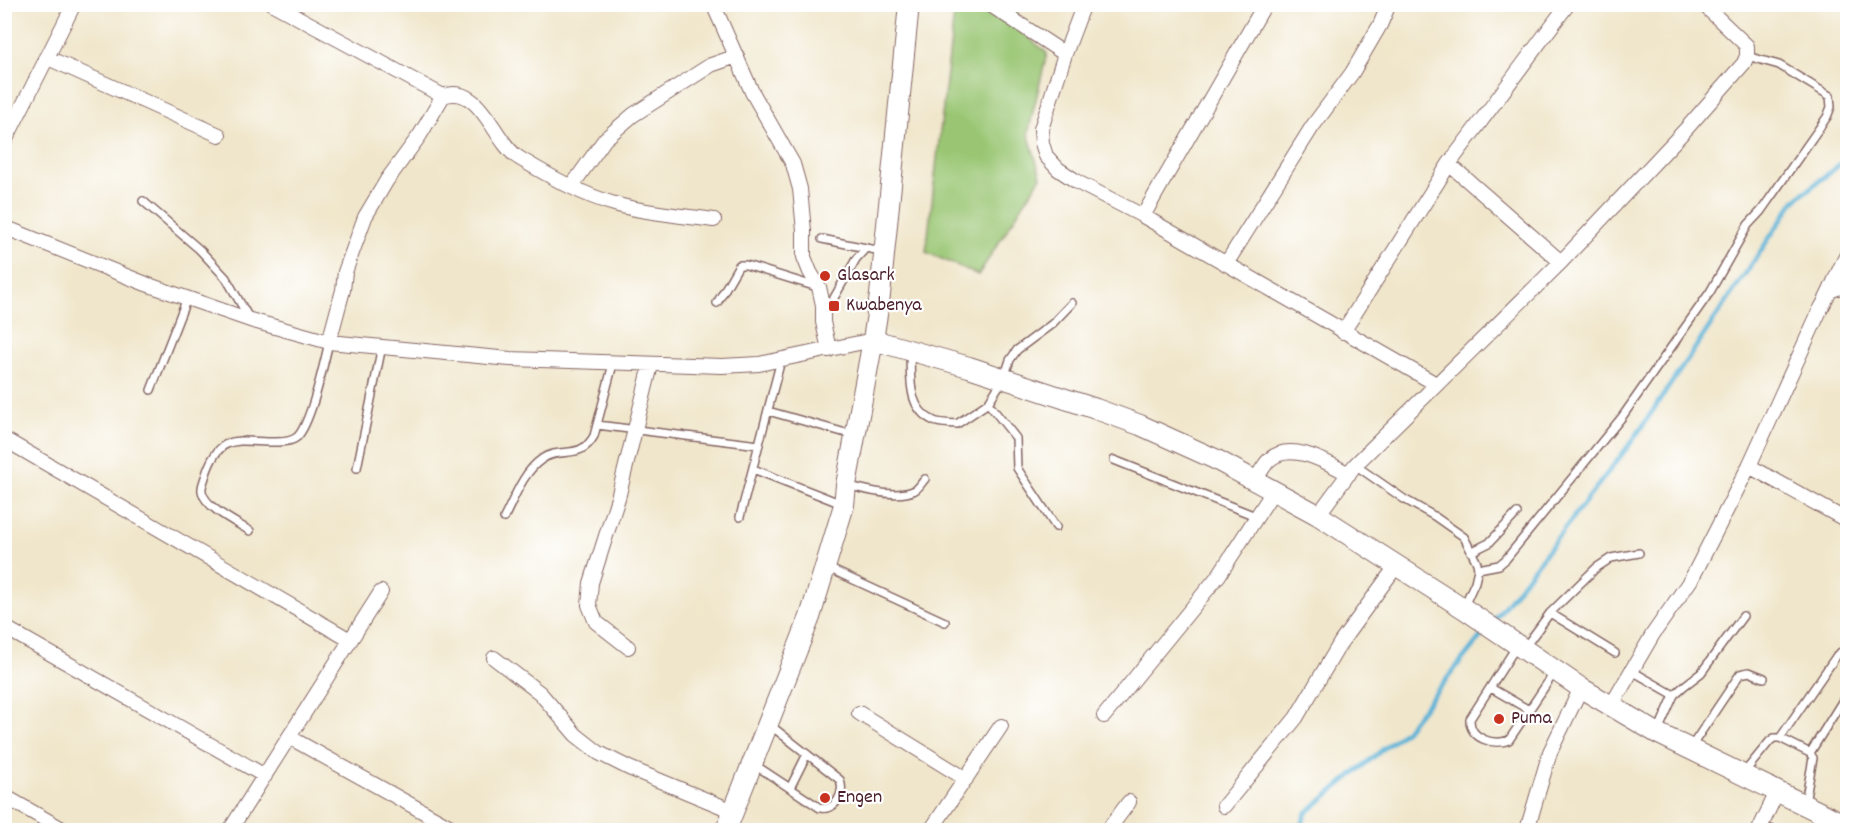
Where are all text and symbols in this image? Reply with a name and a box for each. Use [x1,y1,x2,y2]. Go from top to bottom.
place label: Glasark [837,262,895,290]
marker: Glasark [818,269,832,283]
place label: Kwabenya [846,292,922,320]
marker: Kwabenya [827,299,841,313]
place label: Puma [1511,705,1552,733]
marker: Puma [1492,712,1506,726]
place label: Engen [837,784,882,812]
marker: Engen [818,791,832,805]

